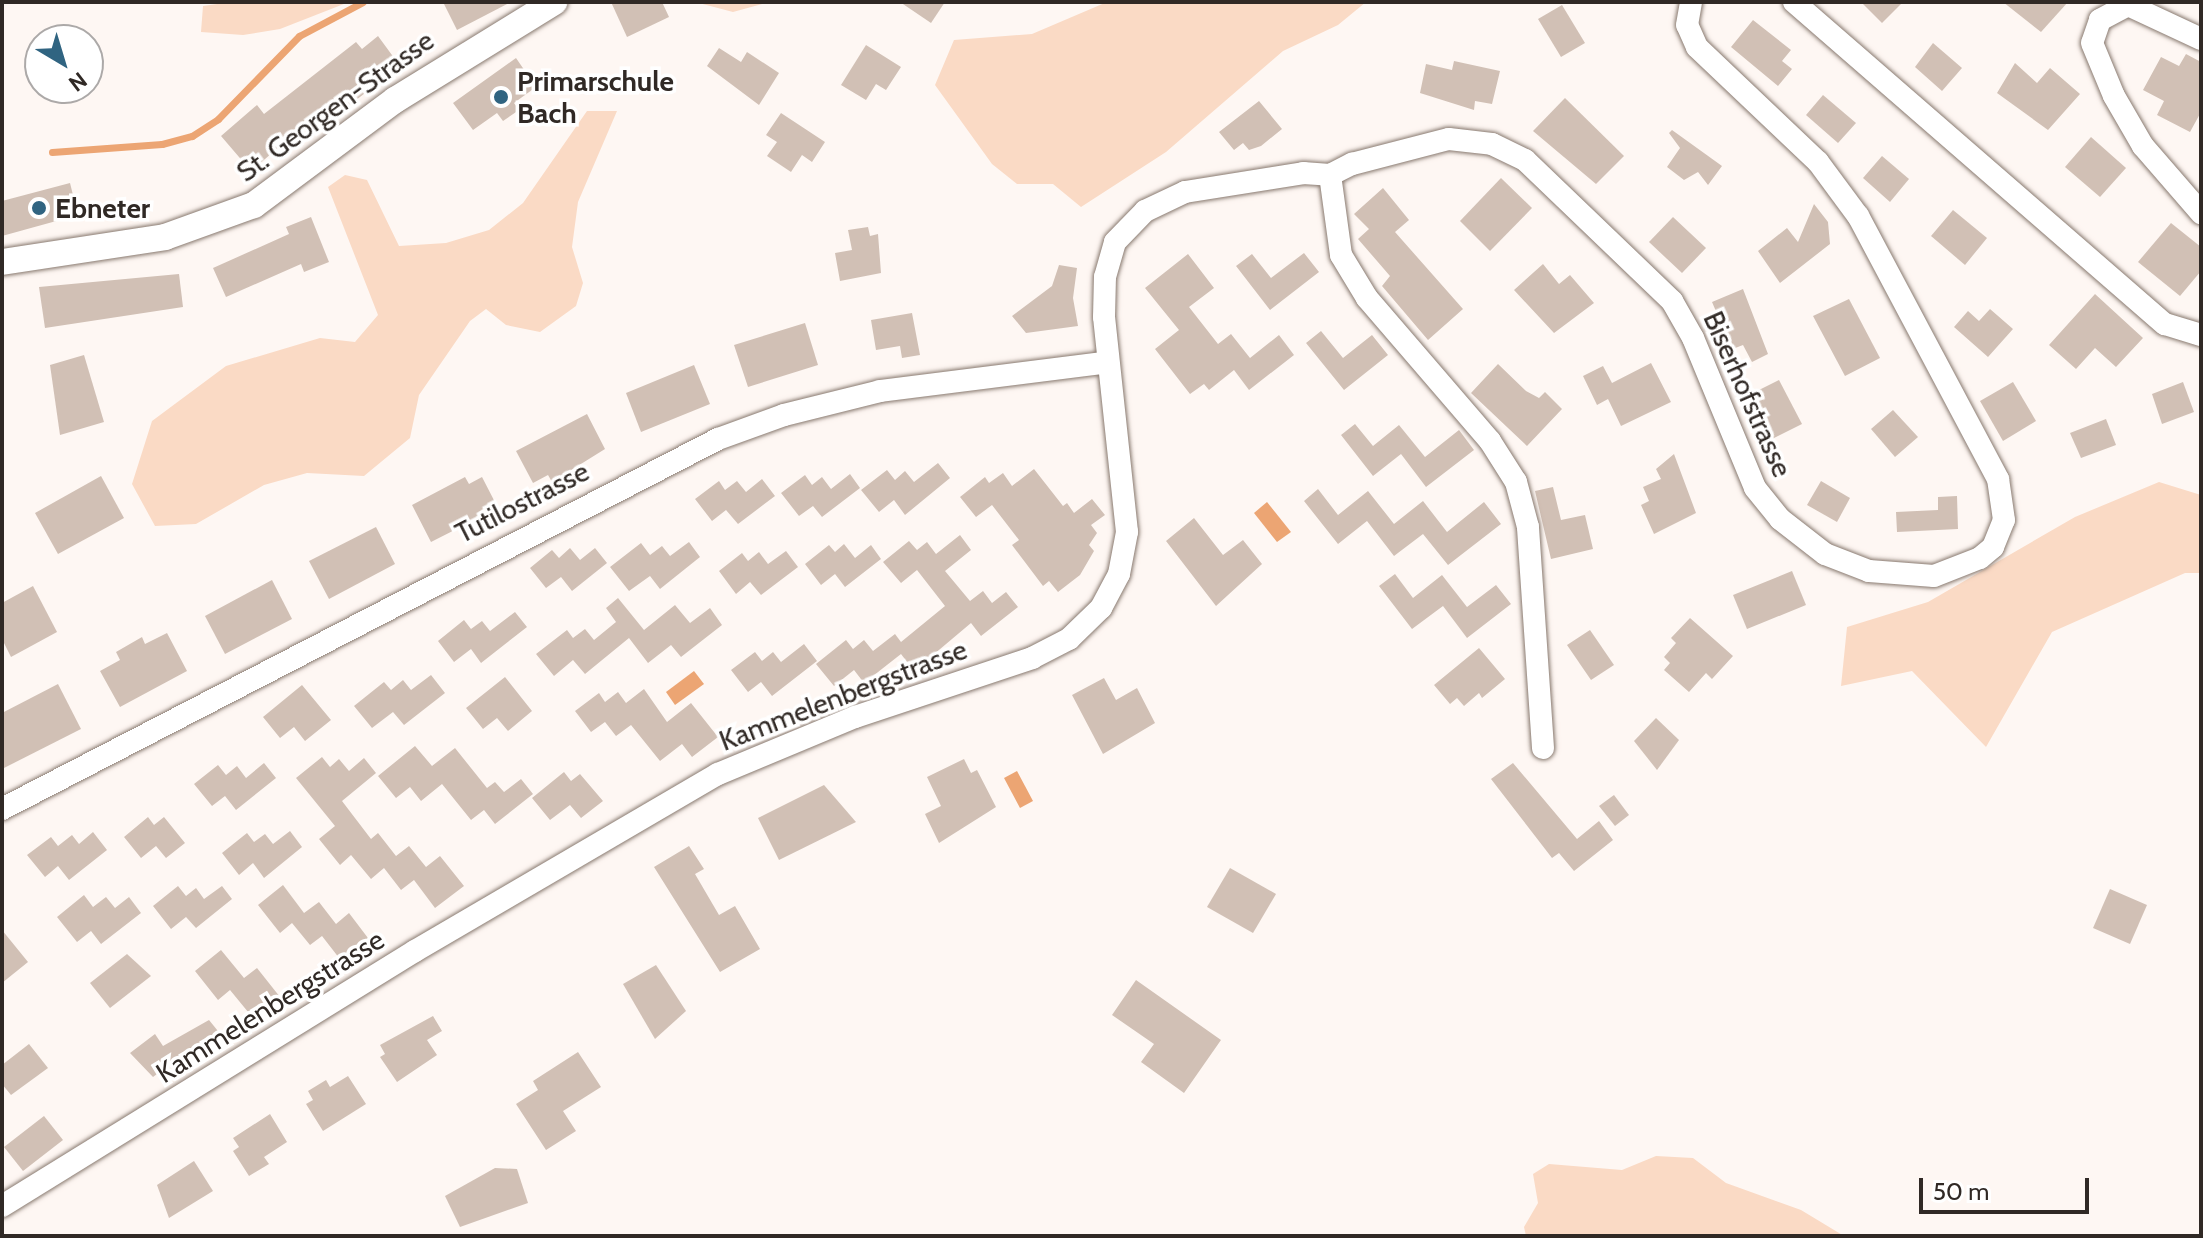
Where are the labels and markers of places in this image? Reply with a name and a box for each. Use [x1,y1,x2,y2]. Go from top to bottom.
place label: Primarschule Bach [517,64,674,130]
marker: Primarschule Bach [492,88,510,106]
place label: Ebneter [55,191,150,225]
marker: Ebneter [30,199,48,217]

